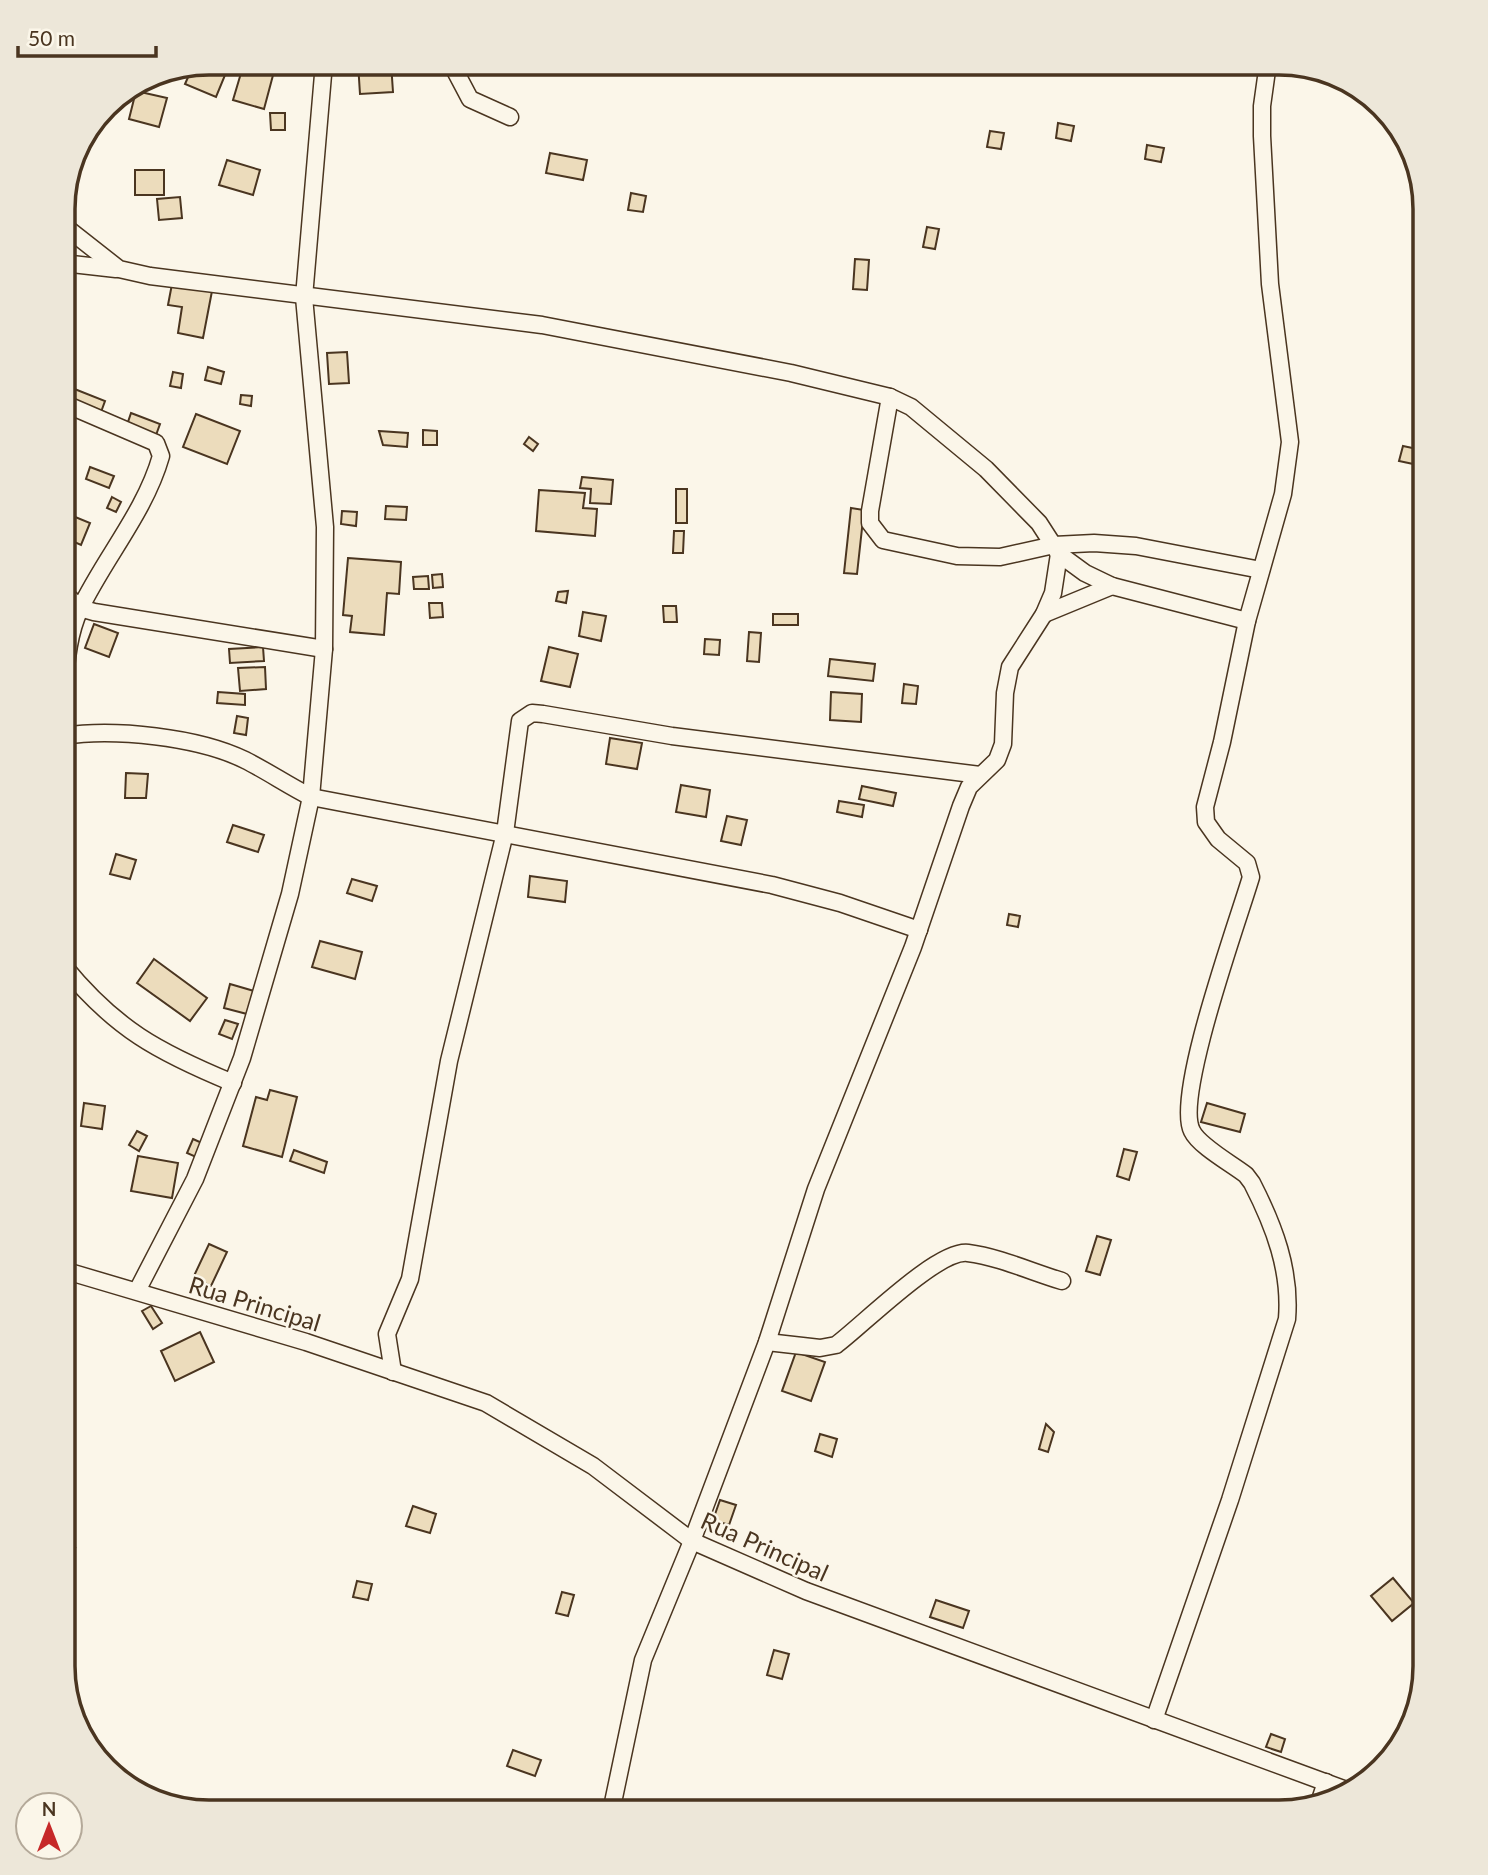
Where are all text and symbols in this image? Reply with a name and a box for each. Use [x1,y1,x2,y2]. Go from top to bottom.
scale bar [18,14,156,58]
text: 50 m [28,25,75,50]
street label: Rua Principal [186,1269,324,1337]
street label: Rua Principal [697,1505,833,1587]
north arrow [14,1791,84,1861]
text: N [42,1797,56,1820]

